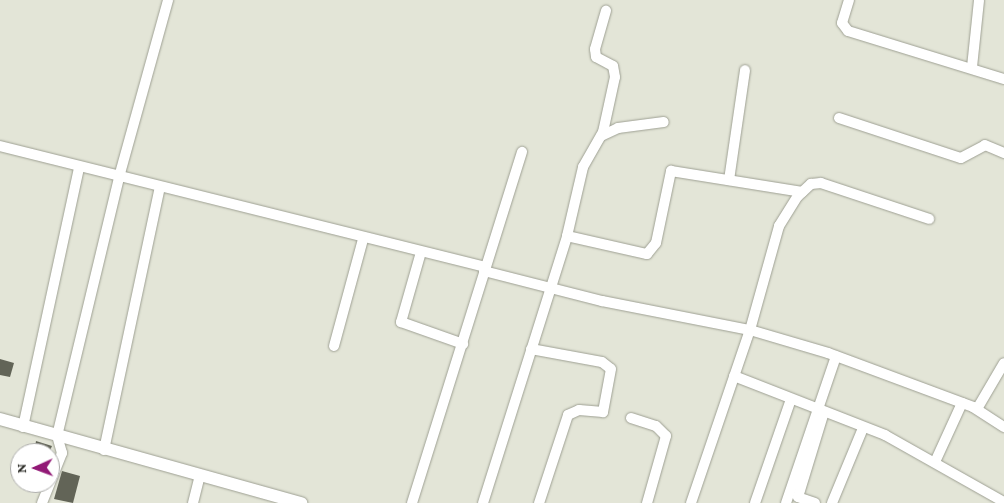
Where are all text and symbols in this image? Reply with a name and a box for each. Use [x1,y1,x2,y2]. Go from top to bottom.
north arrow [10,443,60,493]
text: N [13,463,29,474]

